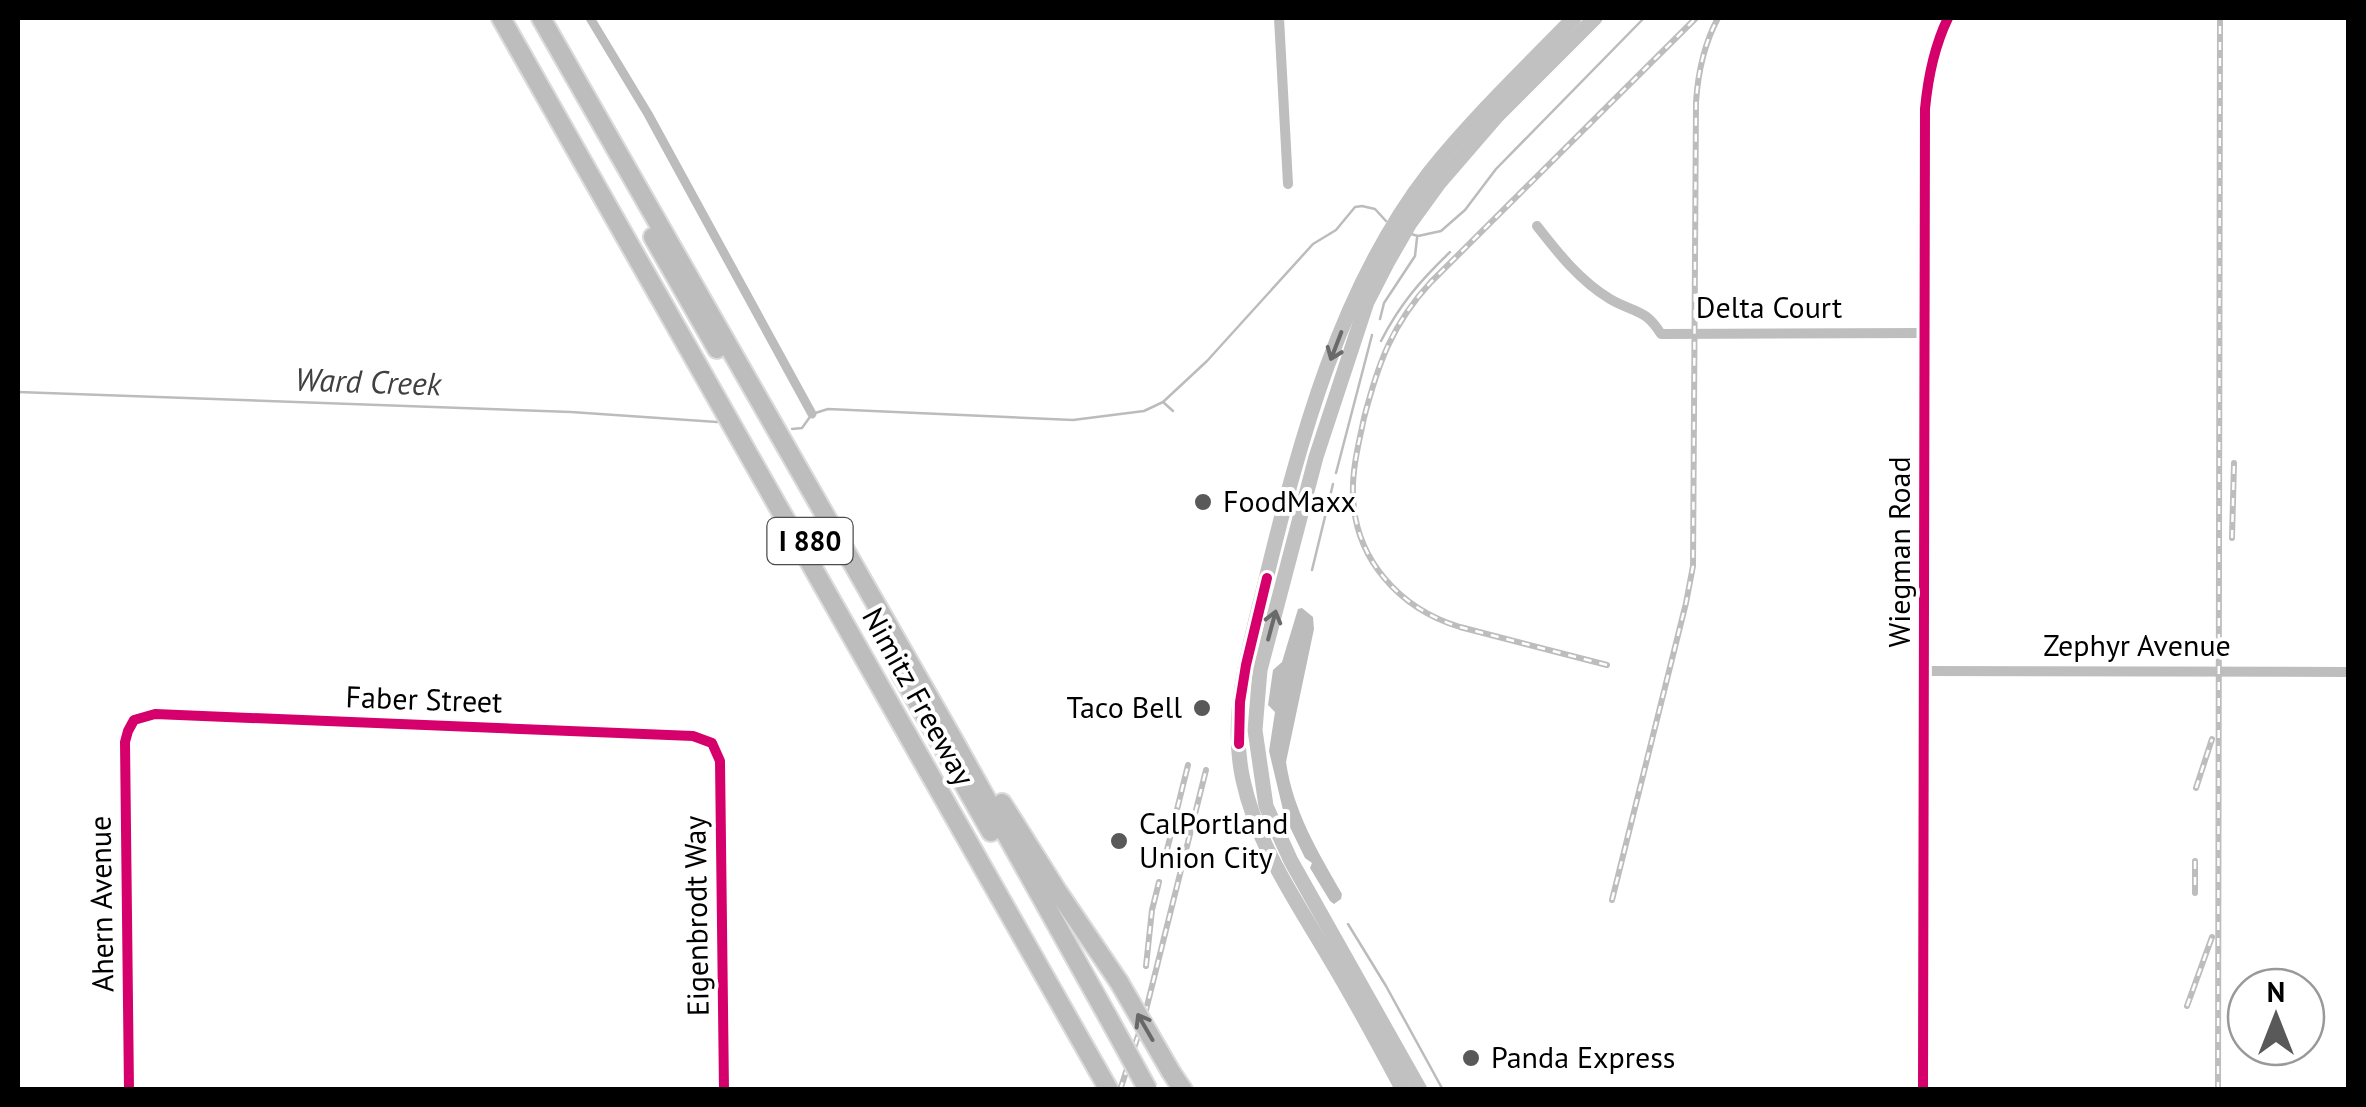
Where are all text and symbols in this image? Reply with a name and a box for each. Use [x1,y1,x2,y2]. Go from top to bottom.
street label: Delta Court [1696,287,1842,326]
one-way arrow [1326,329,1344,360]
water label: Ward Creek [294,357,443,405]
street label: Wiegman Road [1879,456,1918,648]
place label: FoodMaxx [1223,481,1356,520]
marker: FoodMaxx [1192,491,1214,513]
road number: I 880 [768,518,852,564]
street label: Nimitz Freeway [854,600,984,792]
one-way arrow [1264,610,1282,642]
street label: Zephyr Avenue [2043,625,2231,664]
street label: Faber Street [345,676,503,721]
place label: Taco Bell [1066,687,1182,726]
marker: Taco Bell [1191,697,1213,719]
place label: CalPortland Union City [1139,803,1289,876]
street label: Ahern Avenue [79,815,122,993]
street label: Eigenbrodt Way [674,815,717,1017]
marker: CalPortland Union City [1108,830,1130,852]
north arrow [2226,967,2326,1067]
text: N [2267,973,2285,1010]
one-way arrow [1135,1013,1155,1042]
place label: Panda Express [1491,1037,1676,1076]
marker: Panda Express [1460,1047,1482,1069]

